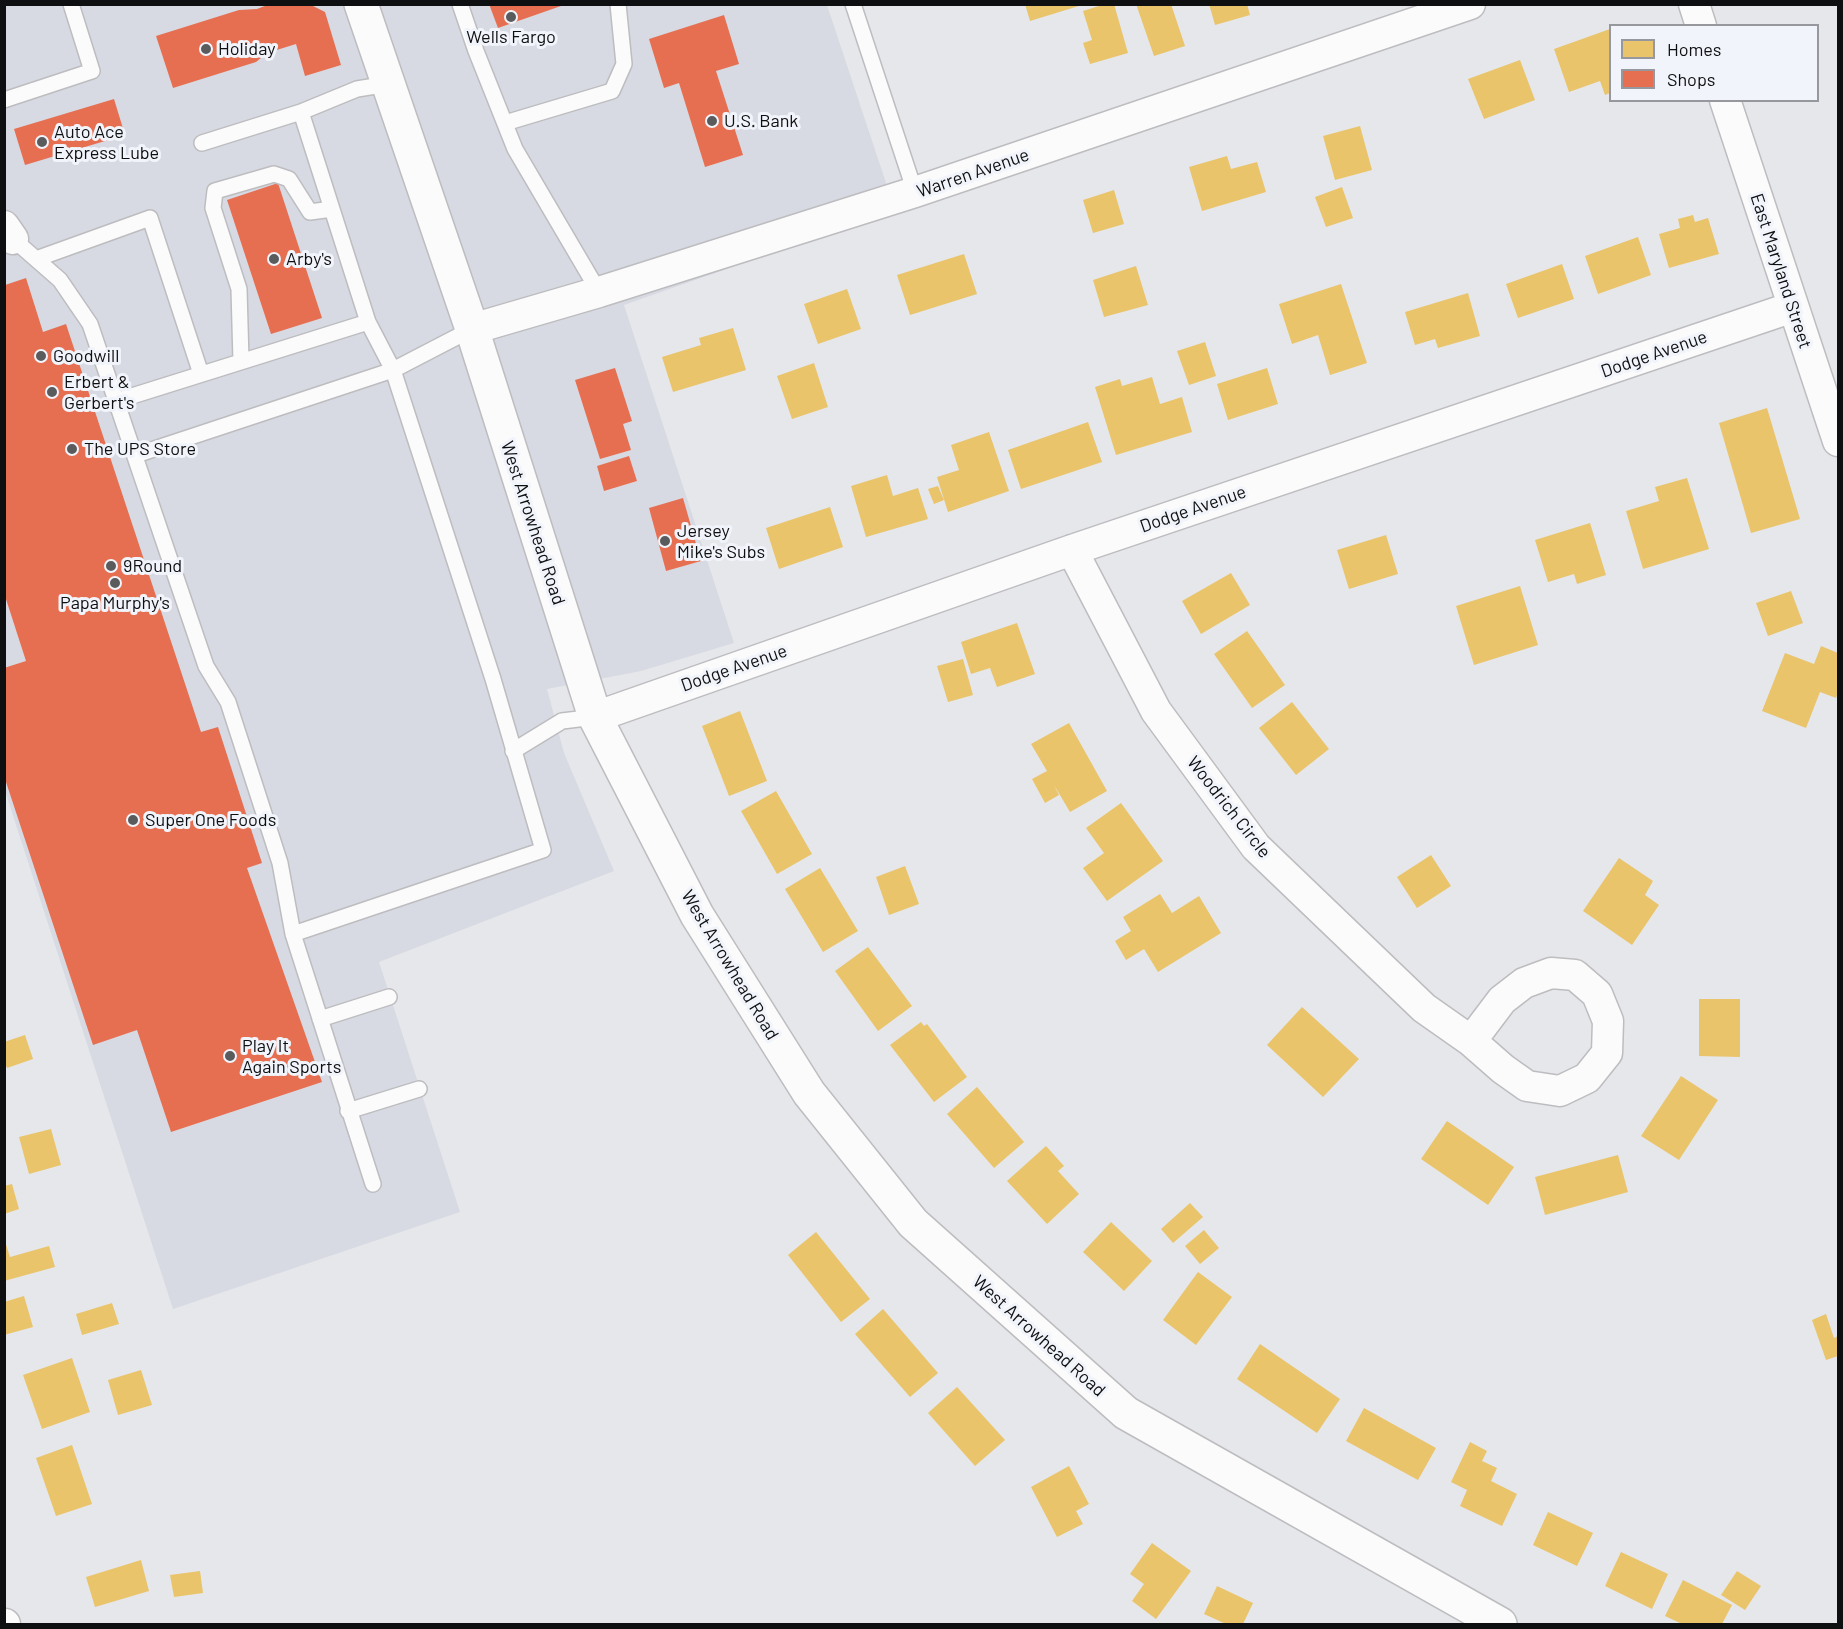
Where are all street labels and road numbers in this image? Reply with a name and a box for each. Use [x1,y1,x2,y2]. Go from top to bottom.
street label: Warren Avenue [914,144,1032,202]
street label: East Maryland Street [1746,191,1816,351]
street label: Dodge Avenue [1598,326,1710,382]
street label: West Arrowhead Road [496,438,570,608]
street label: Dodge Avenue [1137,481,1249,537]
street label: Dodge Avenue [678,640,790,696]
street label: Woodrich Circle [1183,752,1275,862]
street label: West Arrowhead Road [677,886,783,1044]
street label: West Arrowhead Road [968,1271,1110,1401]

